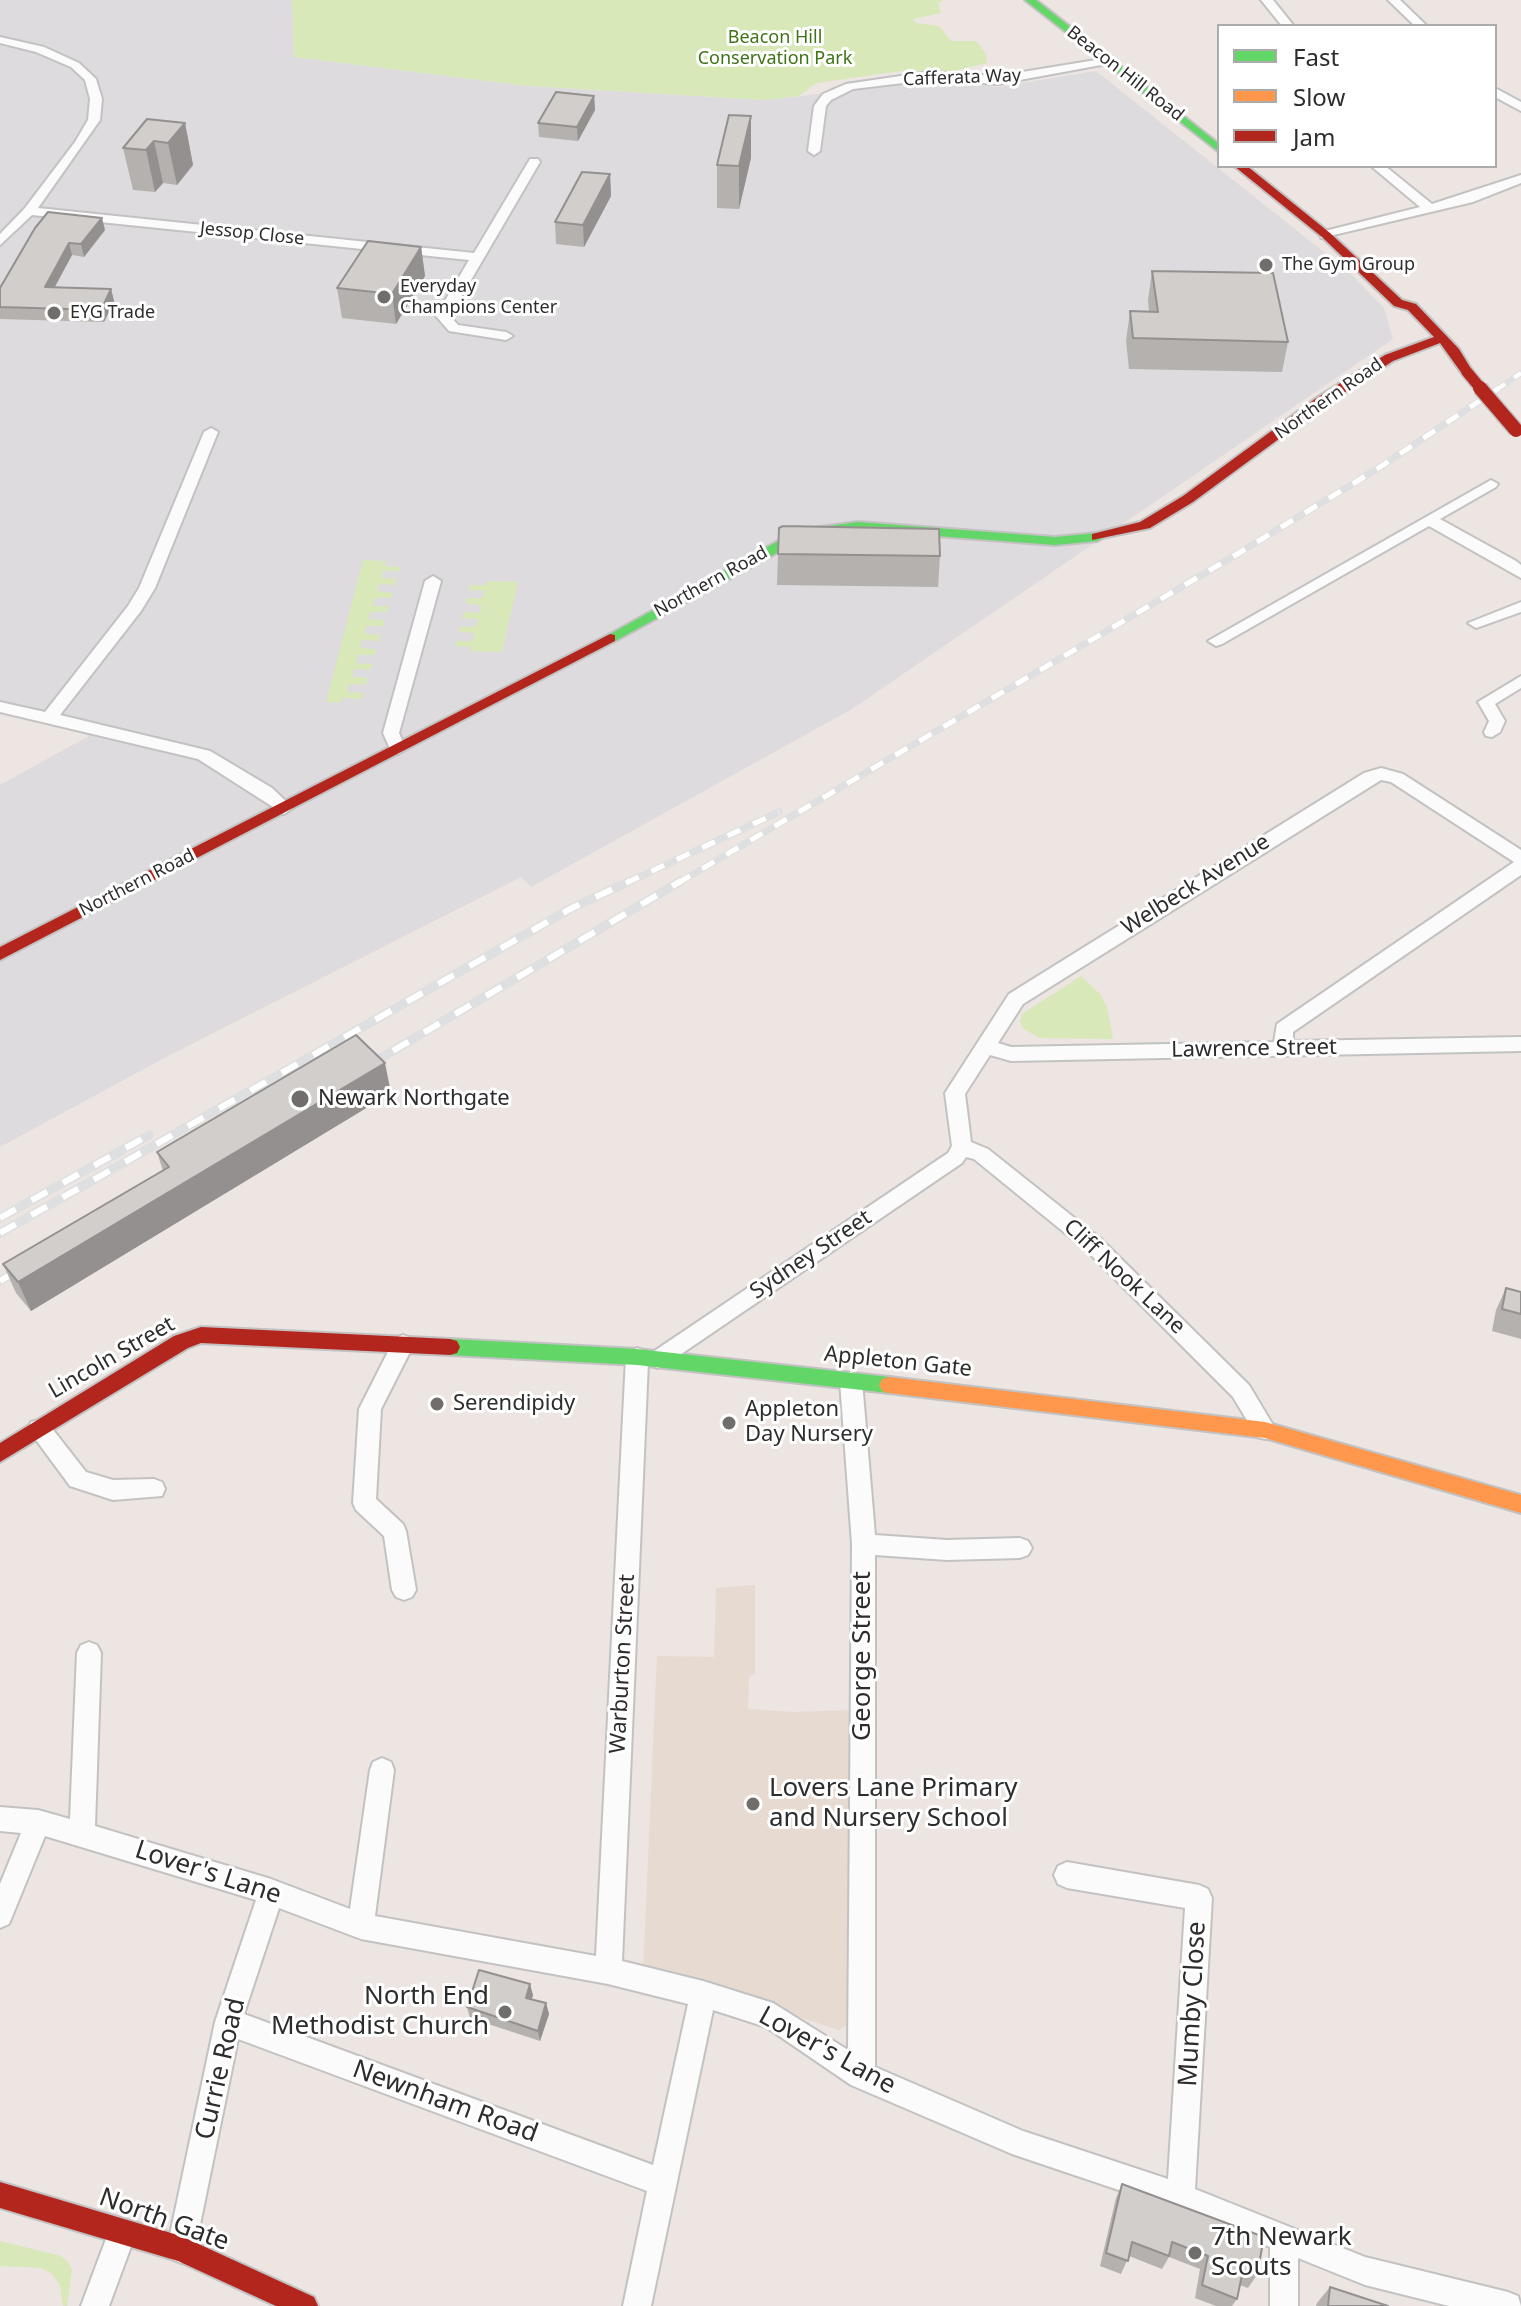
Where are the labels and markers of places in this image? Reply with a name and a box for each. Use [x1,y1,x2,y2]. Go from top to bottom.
place label: The Gym Group [1282,254,1415,276]
marker: The Gym Group [1257,256,1275,274]
place label: Everyday Champions Center [400,276,557,318]
marker: Everyday Champions Center [375,288,393,306]
place label: EYG Trade [70,302,155,324]
marker: EYG Trade [45,304,63,322]
place label: Newark Northgate [318,1086,510,1112]
marker: Newark Northgate [289,1088,311,1110]
place label: Serendipidy [453,1391,575,1417]
marker: Serendipidy [428,1395,446,1413]
place label: Appleton Day Nursery [745,1397,873,1448]
marker: Appleton Day Nursery [720,1414,738,1432]
place label: Lovers Lane Primary and Nursery School [769,1773,1017,1834]
marker: Lovers Lane Primary and Nursery School [744,1795,762,1813]
place label: North End Methodist Church [271,1981,489,2042]
marker: North End Methodist Church [496,2003,514,2021]
place label: 7th Newark Scouts [1211,2222,1352,2284]
marker: 7th Newark Scouts [1186,2244,1204,2262]

